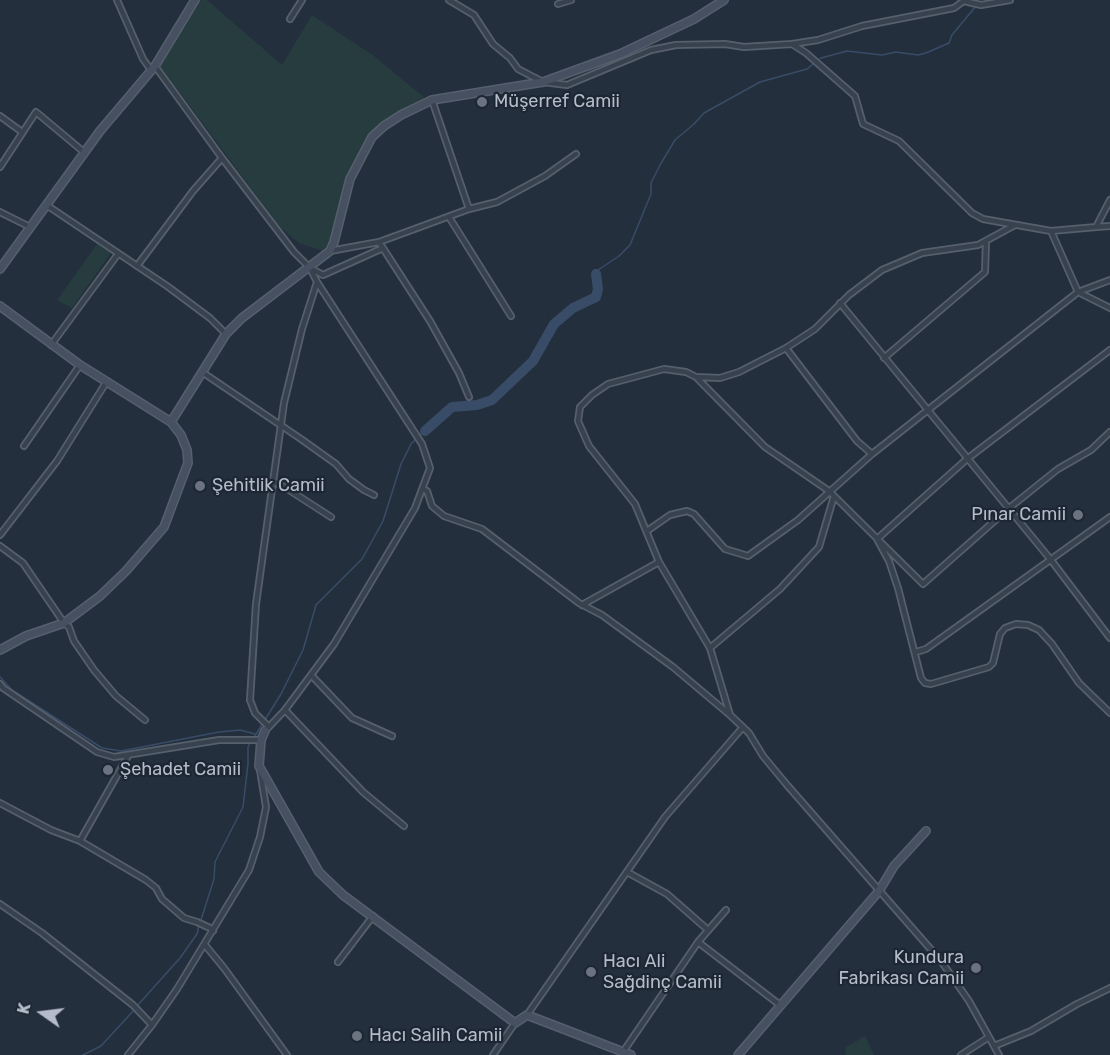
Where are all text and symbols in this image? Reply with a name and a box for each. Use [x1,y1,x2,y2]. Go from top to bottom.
place label: Müşerref Camii [494,91,620,113]
marker: Müşerref Camii [475,95,489,109]
place label: Şehitlik Camii [212,475,325,497]
marker: Şehitlik Camii [193,479,207,493]
place label: Pınar Camii [971,504,1066,526]
marker: Pınar Camii [1071,508,1085,522]
place label: Şehadet Camii [120,759,241,781]
marker: Şehadet Camii [101,763,115,777]
place label: Kundura Fabrikası Camii [839,947,964,990]
place label: Hacı Ali Sağdinç Camii [603,951,722,994]
marker: Kundura Fabrikası Camii [969,961,983,975]
marker: Hacı Ali Sağdinç Camii [584,965,598,979]
north arrow [12,983,72,1043]
text: K [14,1001,35,1016]
place label: Hacı Salih Camii [369,1025,502,1047]
marker: Hacı Salih Camii [350,1029,364,1043]

